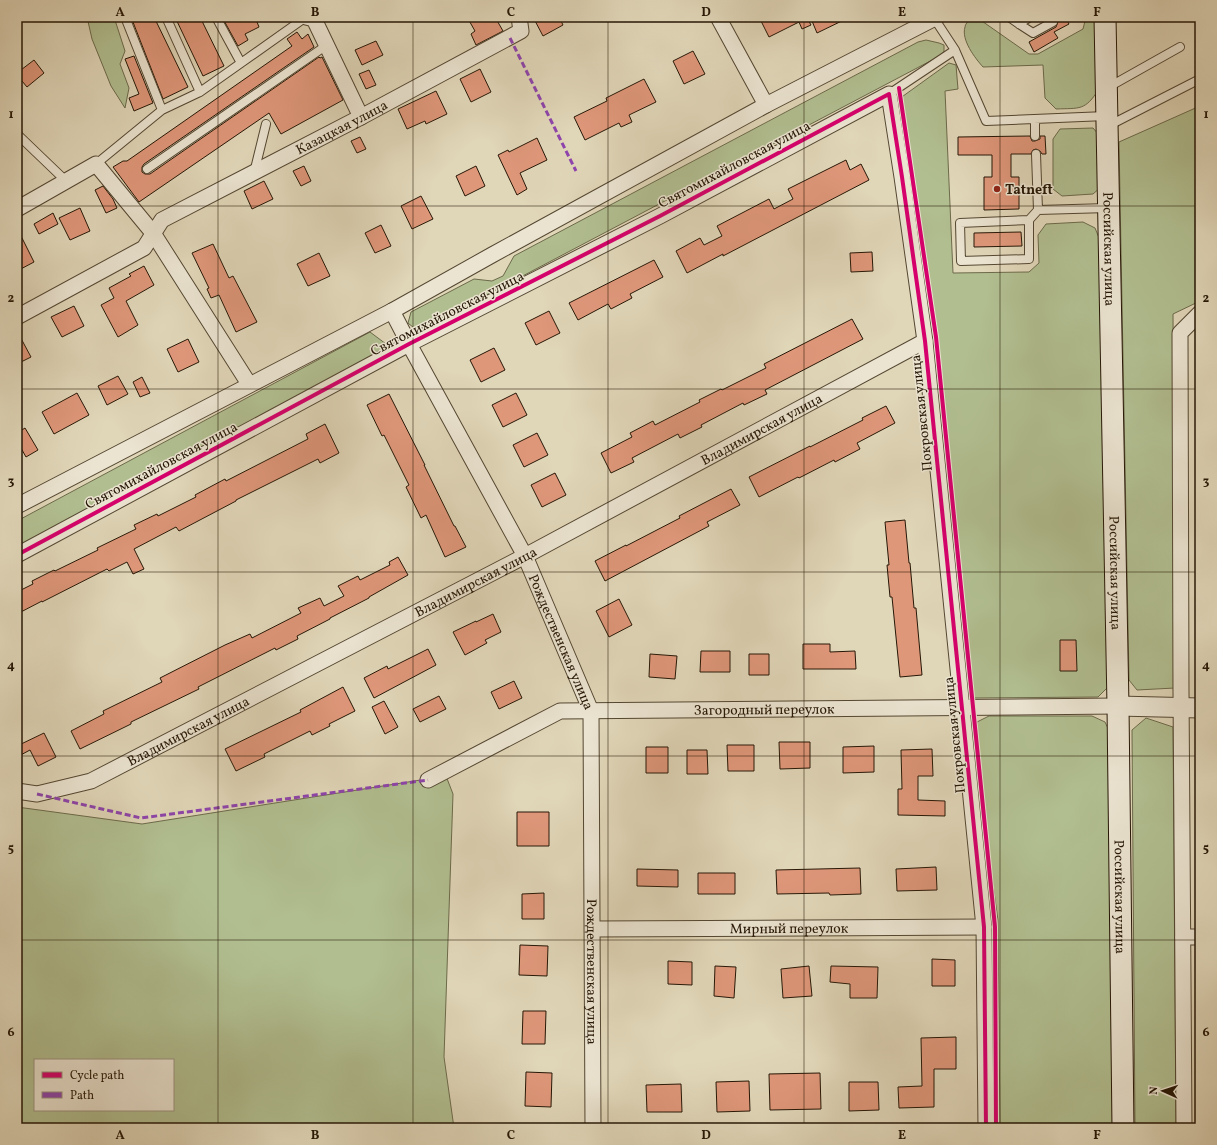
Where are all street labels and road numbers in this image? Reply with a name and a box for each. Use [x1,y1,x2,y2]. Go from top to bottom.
street label: Казацкая улица [293,96,392,160]
street label: Святомихайловская улица [655,117,814,214]
street label: Российская улица [1097,192,1118,306]
street label: Святомихайловская улица [368,267,528,361]
street label: Покровская улица [907,354,938,472]
street label: Владимирская улица [698,390,826,471]
street label: Святомихайловская улица [82,418,241,515]
street label: Российская улица [1103,516,1125,630]
street label: Владимирская улица [412,543,541,623]
street label: Рождественская улица [523,572,597,713]
street label: Покровская улица [940,676,971,794]
street label: Владимирская улица [124,692,253,772]
street label: Загородный переулок [694,701,835,721]
street label: Российская улица [1109,840,1129,954]
street label: Рождественская улица [581,899,601,1045]
street label: Мирный переулок [730,920,849,939]

